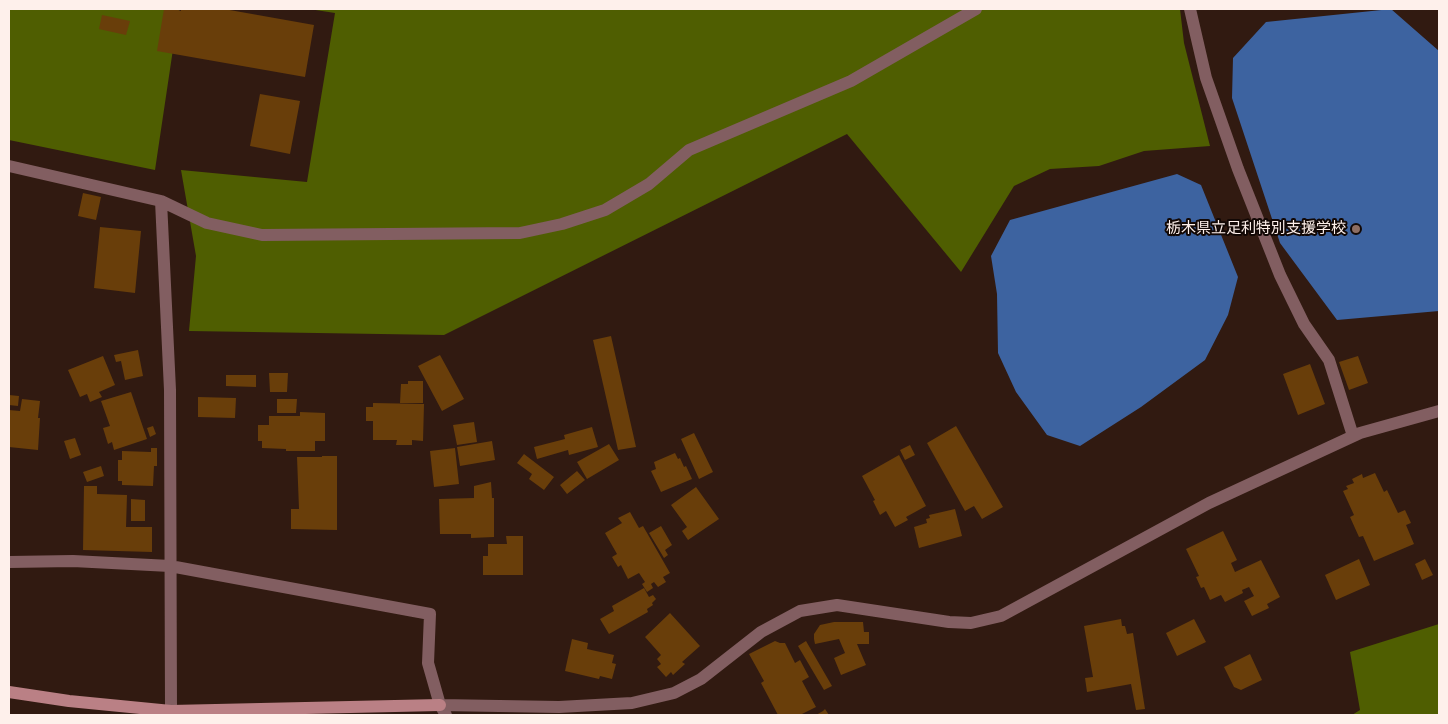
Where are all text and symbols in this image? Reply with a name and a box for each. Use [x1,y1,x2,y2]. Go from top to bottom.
place label: 栃木県立足利特別支援学校 [1166,220,1346,238]
marker: 栃木県立足利特別支援学校 [1350,223,1362,235]

